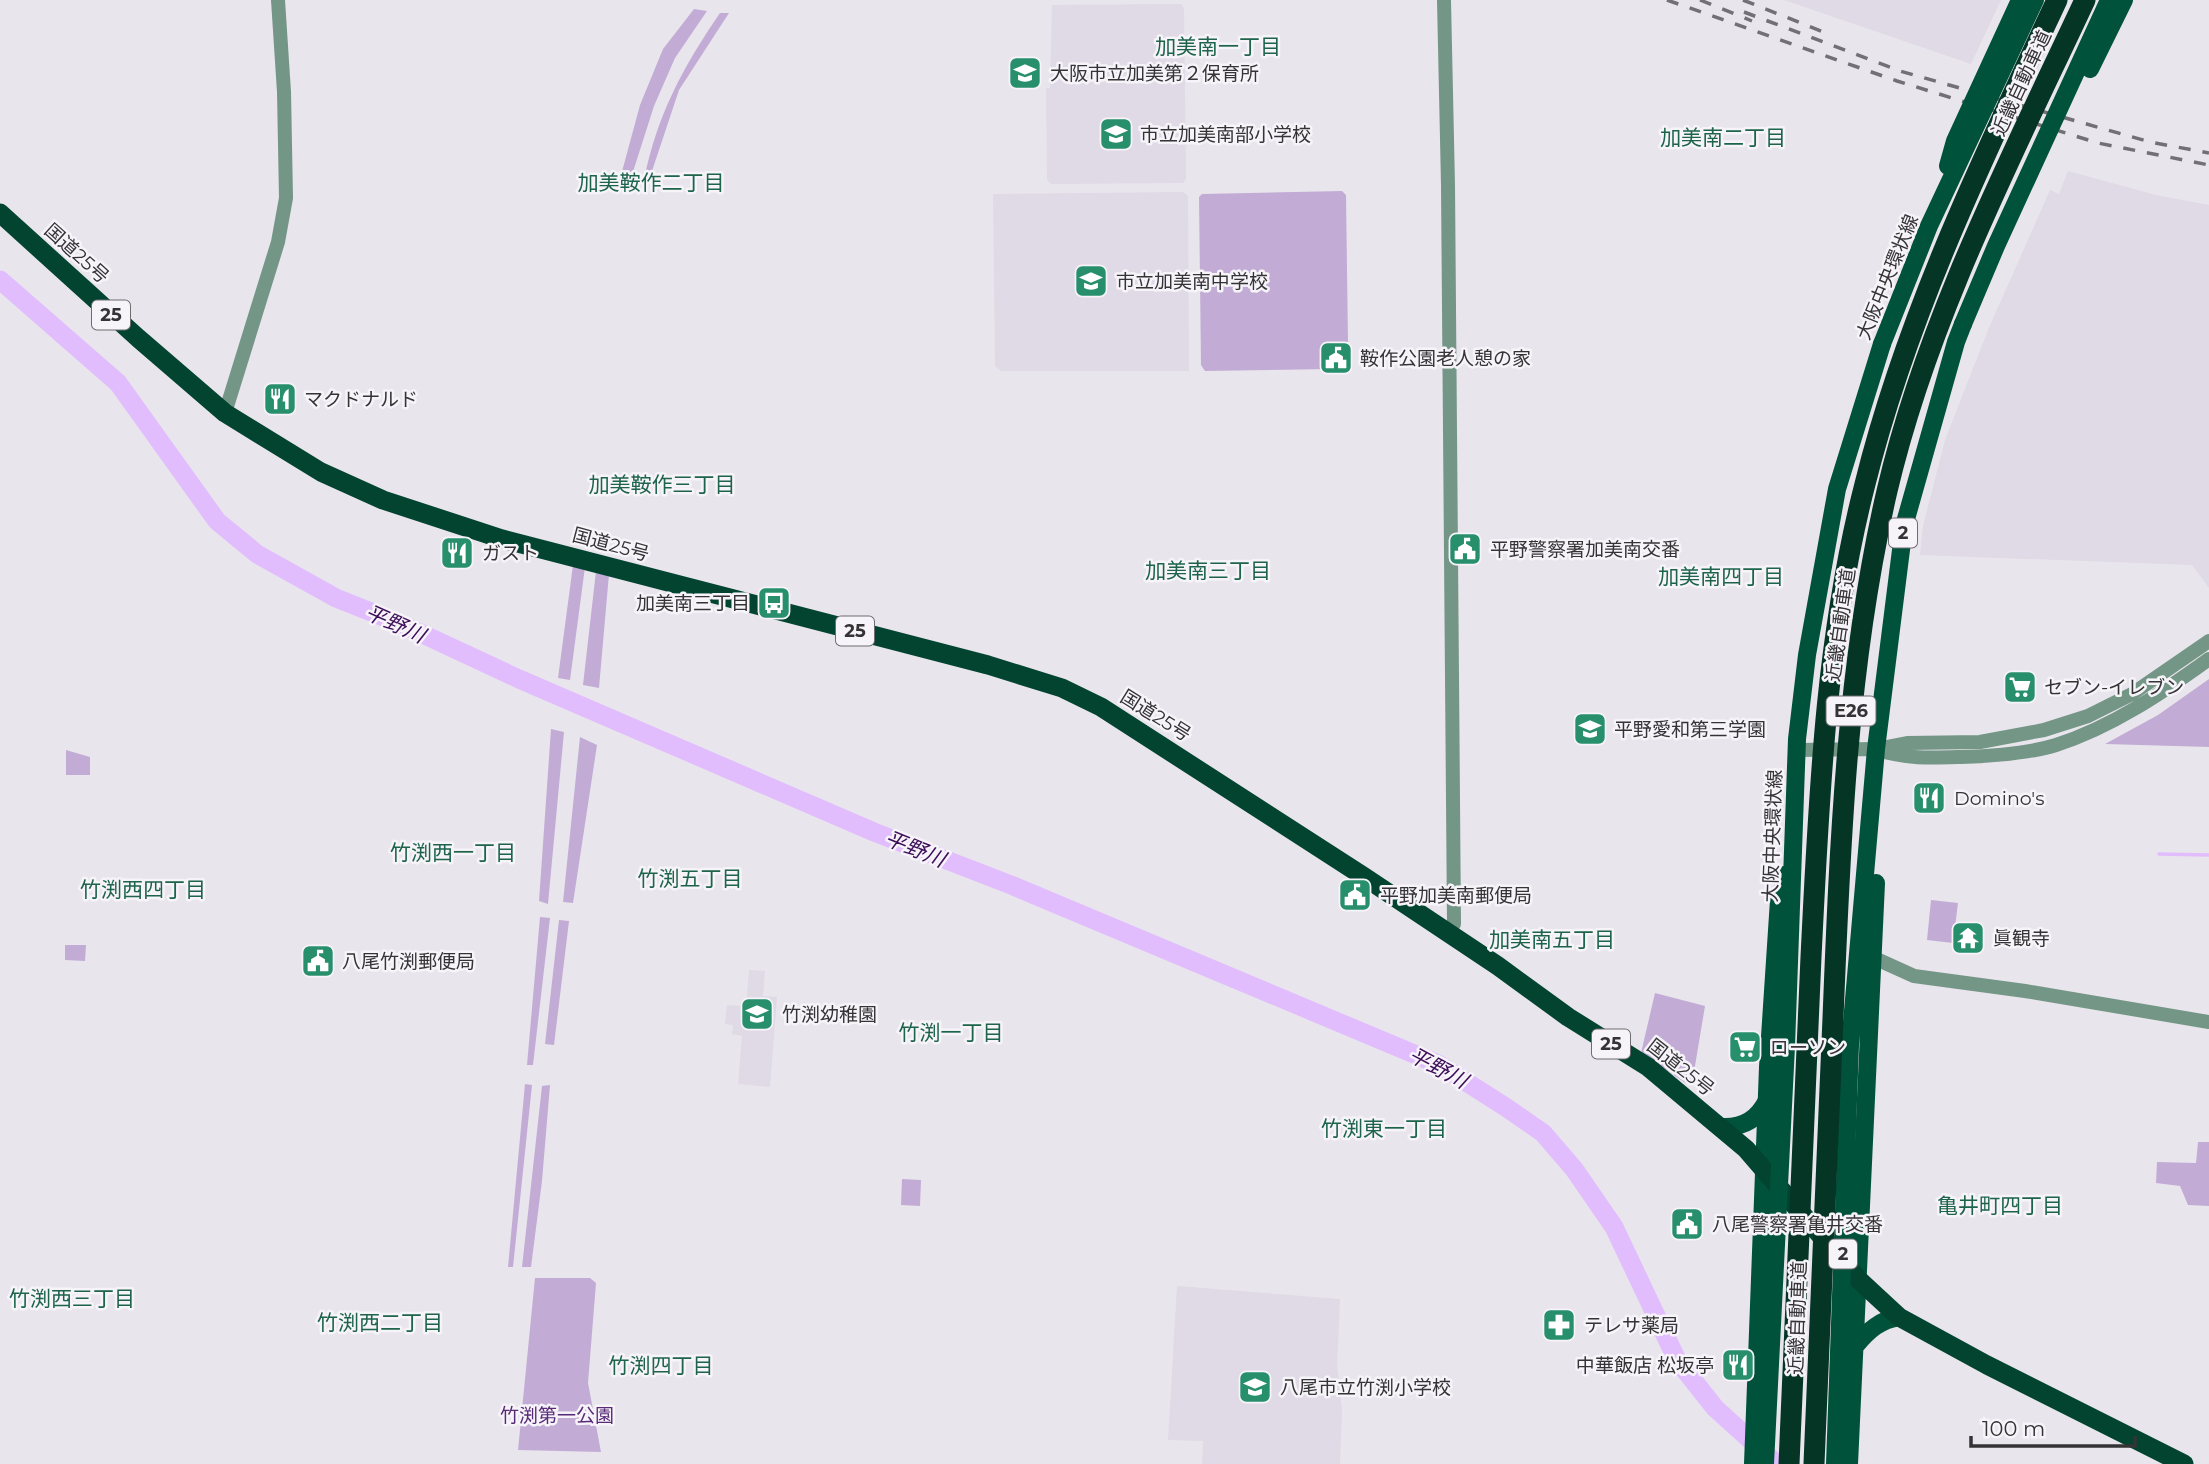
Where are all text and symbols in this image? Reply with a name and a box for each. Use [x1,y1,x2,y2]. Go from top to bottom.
street label: 近畿自動車道 [1987,27,2056,140]
district label: 加美南一丁目 [1155,34,1281,59]
school or university icon: 大阪市立加美第２保育所 [1006,54,1044,92]
place label: 大阪市立加美第２保育所 [1050,62,1259,85]
school or university icon: 市立加美南部小学校 [1097,115,1135,153]
place label: 市立加美南部小学校 [1140,123,1311,146]
district label: 加美南二丁目 [1660,125,1786,150]
district label: 加美鞍作二丁目 [578,170,725,195]
street label: 大阪中央環状線 [1852,211,1923,343]
street label: 国道25号 [40,219,114,288]
school or university icon: 市立加美南中学校 [1072,262,1110,300]
place label: 市立加美南中学校 [1116,270,1268,293]
road number: 25 [92,300,130,330]
public building icon: 鞍作公園老人憩の家 [1317,339,1355,377]
place label: 鞍作公園老人憩の家 [1360,347,1531,370]
restaurant icon: マクドナルド [261,380,299,418]
place label: マクドナルド [304,388,418,411]
district label: 加美鞍作三丁目 [589,472,736,497]
road number: 2 [1889,518,1917,548]
street label: 国道25号 [570,523,652,566]
public building icon: 平野警察署加美南交番 [1446,530,1484,568]
restaurant icon: ガスト [438,534,476,572]
place label: 平野警察署加美南交番 [1490,538,1680,561]
place label: ガスト [482,542,539,565]
district label: 加美南三丁目 [1145,558,1271,583]
district label: 加美南四丁目 [1658,564,1784,589]
street label: 近畿自動車道 [1821,567,1860,683]
bus stop icon: 加美南三丁目 [755,584,793,622]
place label: 加美南三丁目 [636,592,750,615]
water label: 平野川 [361,599,431,649]
road number: 25 [836,616,874,646]
supermarket icon: セブン-イレブン [2001,668,2039,706]
place label: セブン-イレブン [2044,676,2184,699]
street label: 国道25号 [1116,685,1195,746]
road number: E26 [1826,696,1876,726]
school or university icon: 平野愛和第三学園 [1571,710,1609,748]
place label: 平野愛和第三学園 [1614,718,1766,741]
street label: 大阪中央環状線 [1759,769,1786,903]
restaurant icon: Domino's [1910,779,1948,817]
place label: Domino's [1954,787,2044,810]
water label: 平野川 [881,825,951,873]
district label: 竹渕西一丁目 [390,840,516,865]
district label: 竹渕五丁目 [638,866,743,891]
public building icon: 平野加美南郵便局 [1336,876,1374,914]
district label: 竹渕西四丁目 [80,877,206,902]
place label: 平野加美南郵便局 [1380,884,1532,907]
temple icon: 眞観寺 [1949,919,1987,957]
district label: 加美南五丁目 [1489,927,1615,952]
place label: 眞観寺 [1993,927,2050,950]
public building icon: 八尾竹渕郵便局 [299,942,337,980]
place label: 八尾竹渕郵便局 [342,950,475,973]
school or university icon: 竹渕幼稚園 [738,995,776,1033]
place label: 竹渕幼稚園 [782,1003,877,1026]
district label: 竹渕一丁目 [899,1020,1004,1045]
supermarket icon: ローソン [1726,1028,1764,1066]
road number: 25 [1592,1030,1630,1058]
street label: 国道25号 [1643,1034,1719,1101]
place label: ローソン [1770,1036,1846,1059]
water label: 平野川 [1405,1042,1474,1094]
district label: 竹渕東一丁目 [1321,1116,1447,1141]
district label: 亀井町四丁目 [1937,1193,2063,1218]
public building icon: 八尾警察署亀井交番 [1668,1205,1706,1243]
place label: 八尾警察署亀井交番 [1712,1213,1883,1236]
road number: 2 [1829,1240,1857,1268]
street label: 近畿自動車道 [1784,1261,1811,1375]
district label: 竹渕西三丁目 [9,1286,135,1311]
pharmacy icon: テレサ薬局 [1540,1306,1578,1344]
district label: 竹渕西二丁目 [317,1310,443,1335]
place label: テレサ薬局 [1584,1314,1679,1337]
restaurant icon: 中華飯店 松坂亭 [1719,1346,1757,1384]
district label: 竹渕四丁目 [609,1353,714,1378]
place label: 中華飯店 松坂亭 [1576,1354,1714,1377]
school or university icon: 八尾市立竹渕小学校 [1236,1368,1274,1406]
place label: 八尾市立竹渕小学校 [1280,1376,1451,1399]
park label: 竹渕第一公園 [500,1404,614,1427]
scale bar [1971,1404,2136,1448]
text: 100 m [1982,1416,2045,1441]

